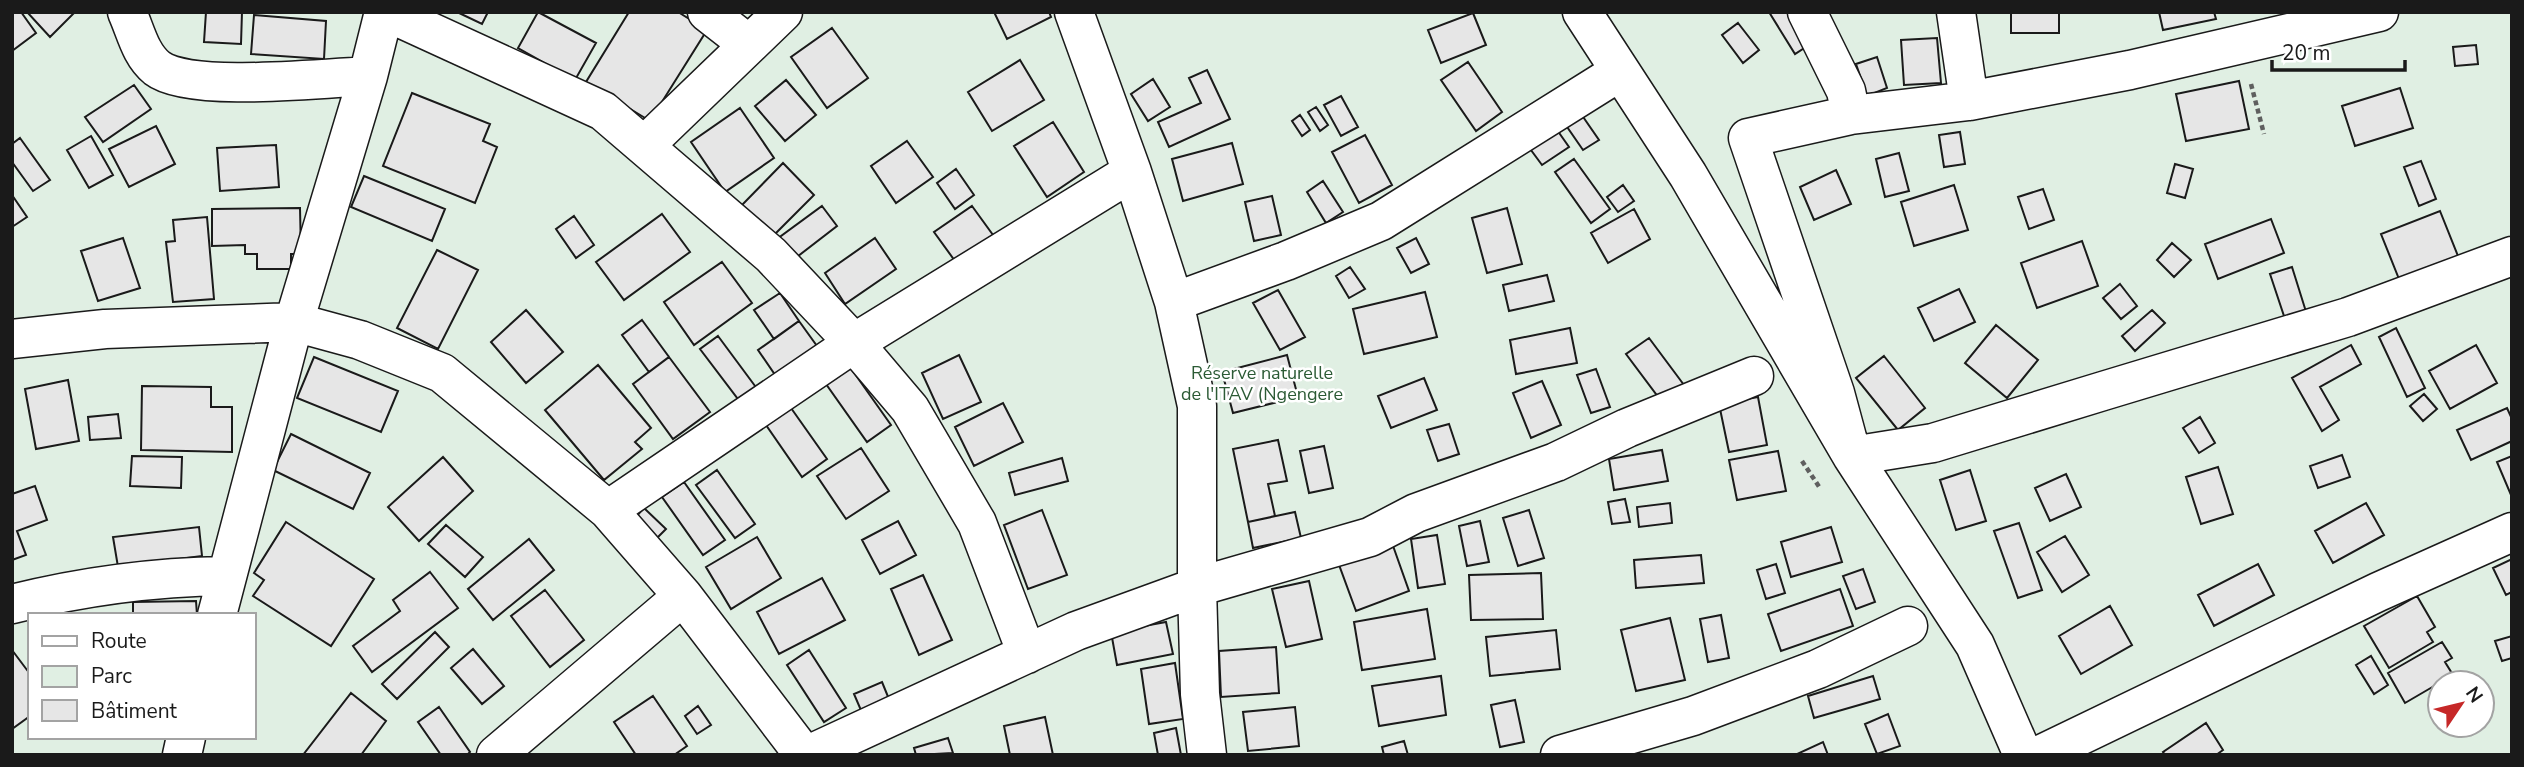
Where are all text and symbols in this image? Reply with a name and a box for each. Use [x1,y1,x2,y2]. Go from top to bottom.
scale bar [2272,28,2405,72]
text: 20 m [2282,39,2331,67]
park label: Réserve naturelle de l'ITAV (Ngengere [1181,361,1343,406]
legend [28,613,256,739]
text: Route [91,627,147,655]
text: Parc [91,662,132,690]
north arrow [2426,669,2496,739]
text: N [2459,682,2489,708]
text: Bâtiment [91,697,178,725]

